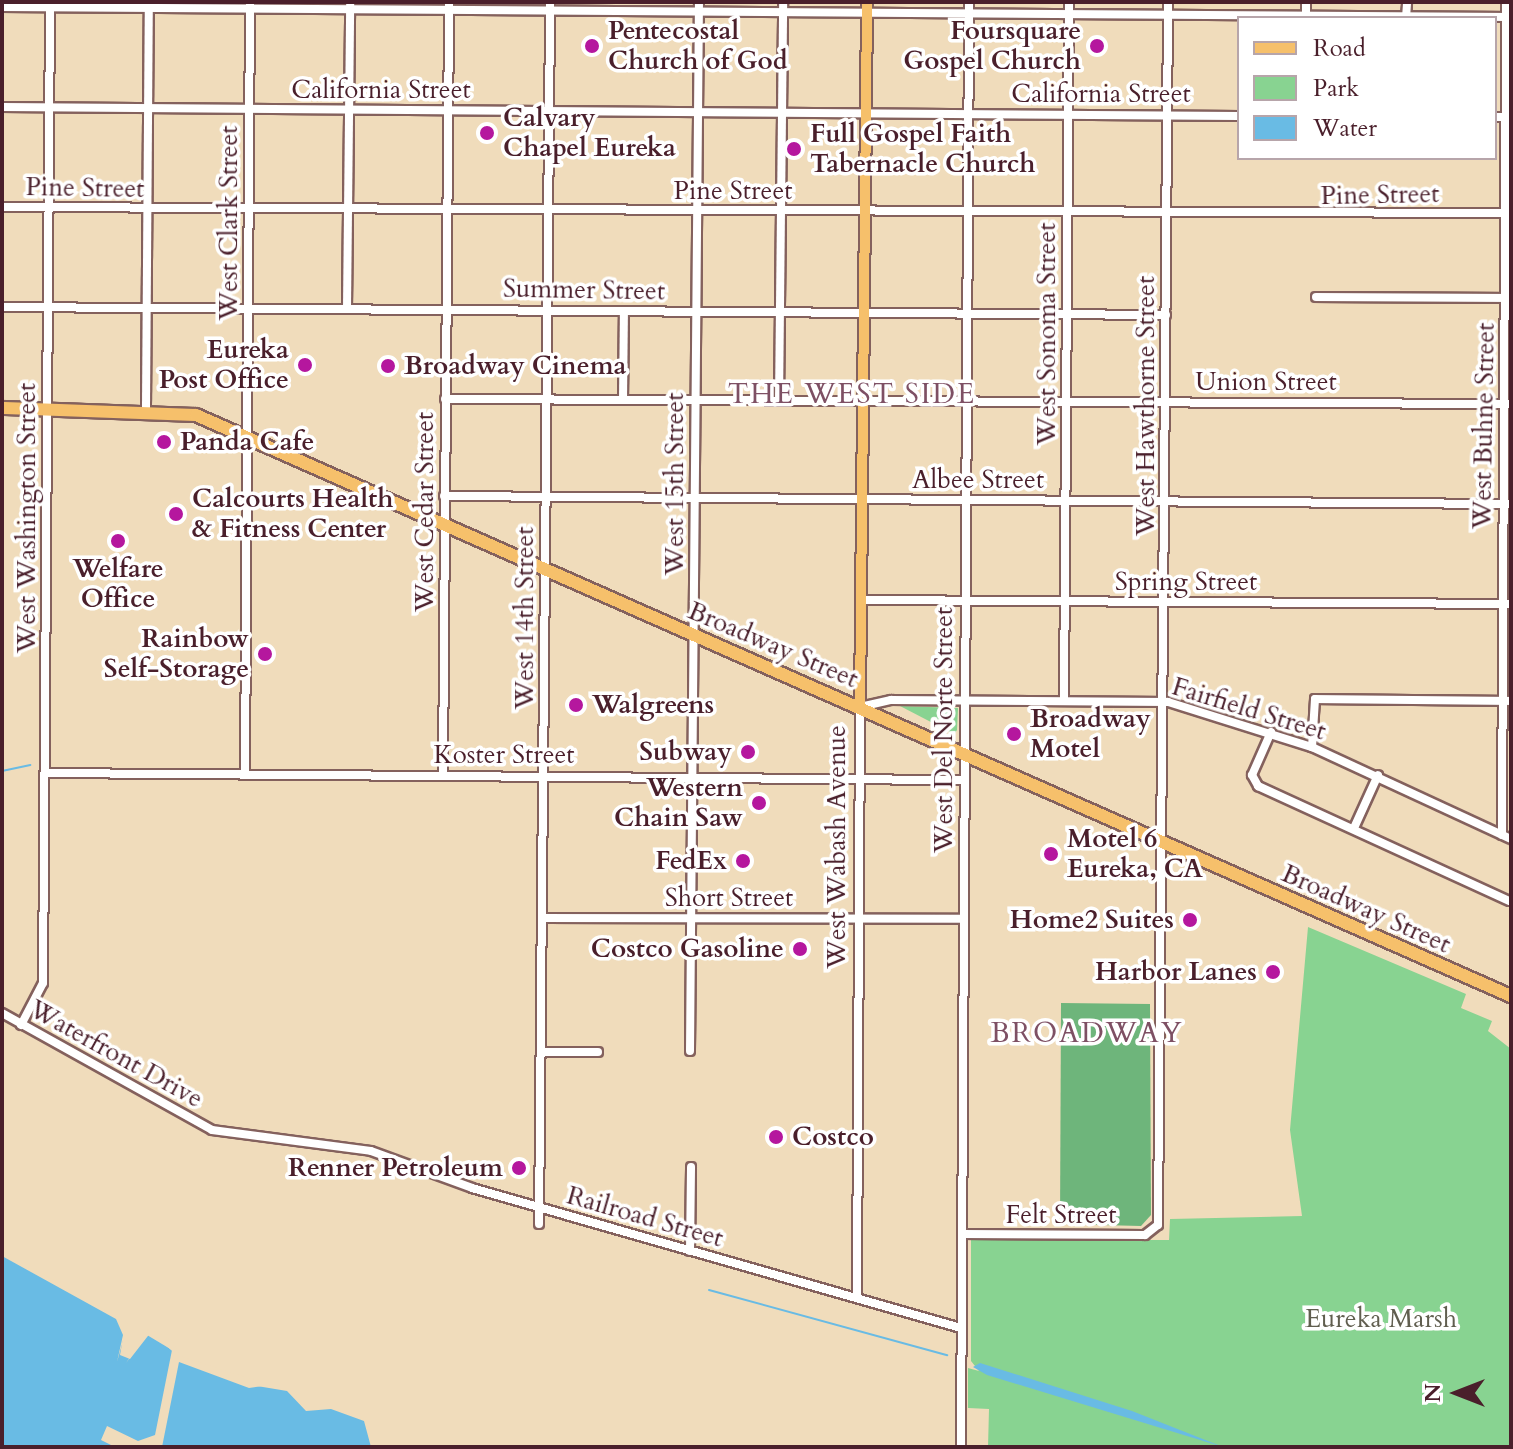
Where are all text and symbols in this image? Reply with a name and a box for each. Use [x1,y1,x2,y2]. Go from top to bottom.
place label: Pentecostal Church of God [608,15,788,76]
place label: Foursquare Gospel Church [903,15,1081,76]
legend [1237,16,1497,160]
text: Road [1313,32,1366,65]
marker: Pentecostal Church of God [583,37,601,55]
marker: Foursquare Gospel Church [1088,37,1106,55]
text: Park [1313,72,1359,105]
street label: California Street [291,74,471,106]
street label: California Street [1011,78,1191,110]
place label: Calvary Chapel Eureka [503,102,676,164]
text: Water [1313,112,1377,145]
place label: Full Gospel Faith Tabernacle Church [810,118,1035,180]
marker: Calvary Chapel Eureka [478,124,496,142]
street label: West Clark Street [213,125,245,321]
marker: Full Gospel Faith Tabernacle Church [785,140,803,158]
street label: Pine Street [25,171,145,205]
street label: Pine Street [674,175,792,207]
street label: Pine Street [1320,178,1440,212]
street label: West Sonoma Street [1031,222,1063,446]
street label: Summer Street [503,273,665,307]
street label: West Hawthorne Street [1130,276,1162,536]
street label: West Buhne Street [1467,322,1501,530]
place label: Eureka Post Office [159,334,289,396]
place label: Broadway Cinema [404,350,627,382]
marker: Eureka Post Office [296,356,314,374]
marker: Broadway Cinema [379,357,397,375]
street label: Union Street [1195,366,1337,398]
district label: THE WEST SIDE [728,377,976,411]
street label: West Washington Street [11,383,43,653]
street label: West 15th Street [659,392,691,576]
street label: West Cedar Street [409,412,441,612]
place label: Panda Cafe [180,426,314,458]
marker: Panda Cafe [155,433,173,451]
street label: Albee Street [912,464,1044,496]
place label: Calcourts Health & Fitness Center [192,483,393,544]
marker: Calcourts Health & Fitness Center [167,505,185,523]
street label: West 14th Street [509,526,541,710]
marker: Welfare Office [109,532,127,550]
place label: Welfare Office [72,553,164,614]
street label: Spring Street [1115,566,1257,598]
street label: Broadway Street [683,595,863,695]
street label: West Del Norte Street [928,607,960,853]
place label: Rainbow Self-Storage [104,623,249,684]
marker: Rainbow Self-Storage [256,645,274,663]
street label: Fairfield Street [1168,671,1330,747]
place label: Walgreens [592,689,714,721]
marker: Walgreens [567,696,585,714]
place label: Broadway Motel [1030,703,1151,764]
street label: West Wabash Avenue [821,725,853,969]
marker: Broadway Motel [1005,725,1023,743]
place label: Subway [639,736,732,768]
street label: Koster Street [433,739,575,771]
marker: Subway [739,743,757,761]
place label: Western Chain Saw [614,772,743,834]
marker: Western Chain Saw [750,794,768,812]
place label: Motel 6 Eureka, CA [1067,823,1203,884]
place label: FedEx [655,845,727,877]
marker: Motel 6 Eureka, CA [1042,845,1060,863]
marker: FedEx [734,852,752,870]
street label: Broadway Street [1277,858,1455,960]
street label: Short Street [665,882,793,914]
place label: Home2 Suites [1010,904,1174,936]
marker: Home2 Suites [1181,911,1199,929]
place label: Costco Gasoline [591,933,784,965]
marker: Costco Gasoline [791,940,809,958]
place label: Harbor Lanes [1095,956,1257,988]
marker: Harbor Lanes [1264,963,1282,981]
street label: Waterfront Drive [24,993,208,1115]
district label: BROADWAY [990,1016,1184,1050]
place label: Costco [792,1121,874,1153]
marker: Costco [767,1128,785,1146]
place label: Renner Petroleum [288,1152,503,1184]
marker: Renner Petroleum [510,1159,528,1177]
street label: Railroad Street [563,1180,727,1254]
street label: Felt Street [1006,1199,1116,1231]
park label: Eureka Marsh [1305,1303,1457,1335]
north arrow [1417,1353,1497,1433]
text: N [1418,1383,1448,1403]

